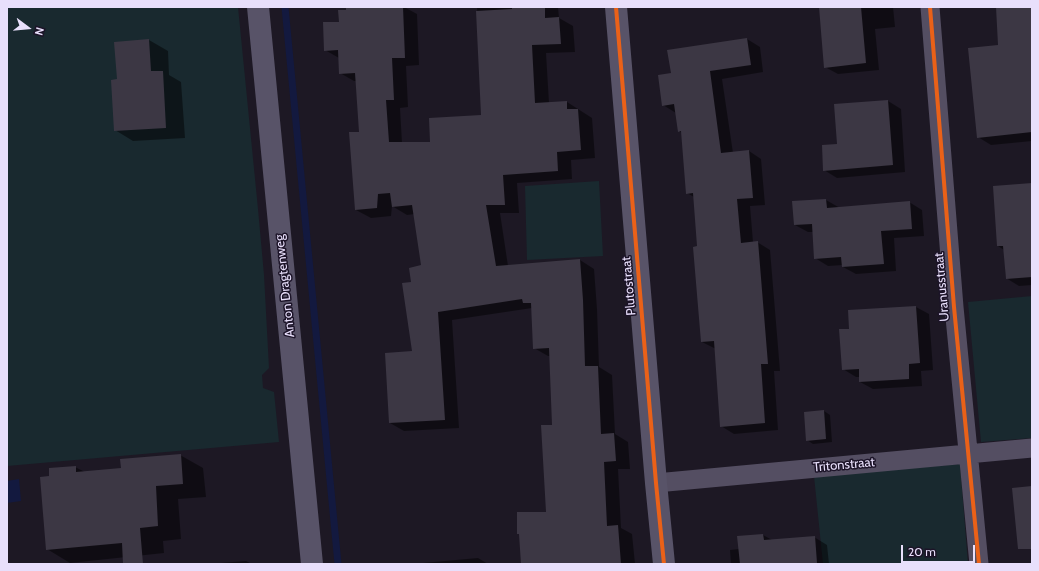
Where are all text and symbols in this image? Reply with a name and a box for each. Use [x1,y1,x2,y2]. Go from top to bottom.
north arrow [8,8,48,48]
text: N [32,26,47,37]
street label: Anton Dragtenweg [272,234,298,338]
street label: Uranusstraat [931,252,953,322]
street label: Plutostraat [619,256,639,316]
street label: Tritonstraat [812,455,876,475]
scale bar [903,537,977,563]
text: 20 m [908,544,936,559]

